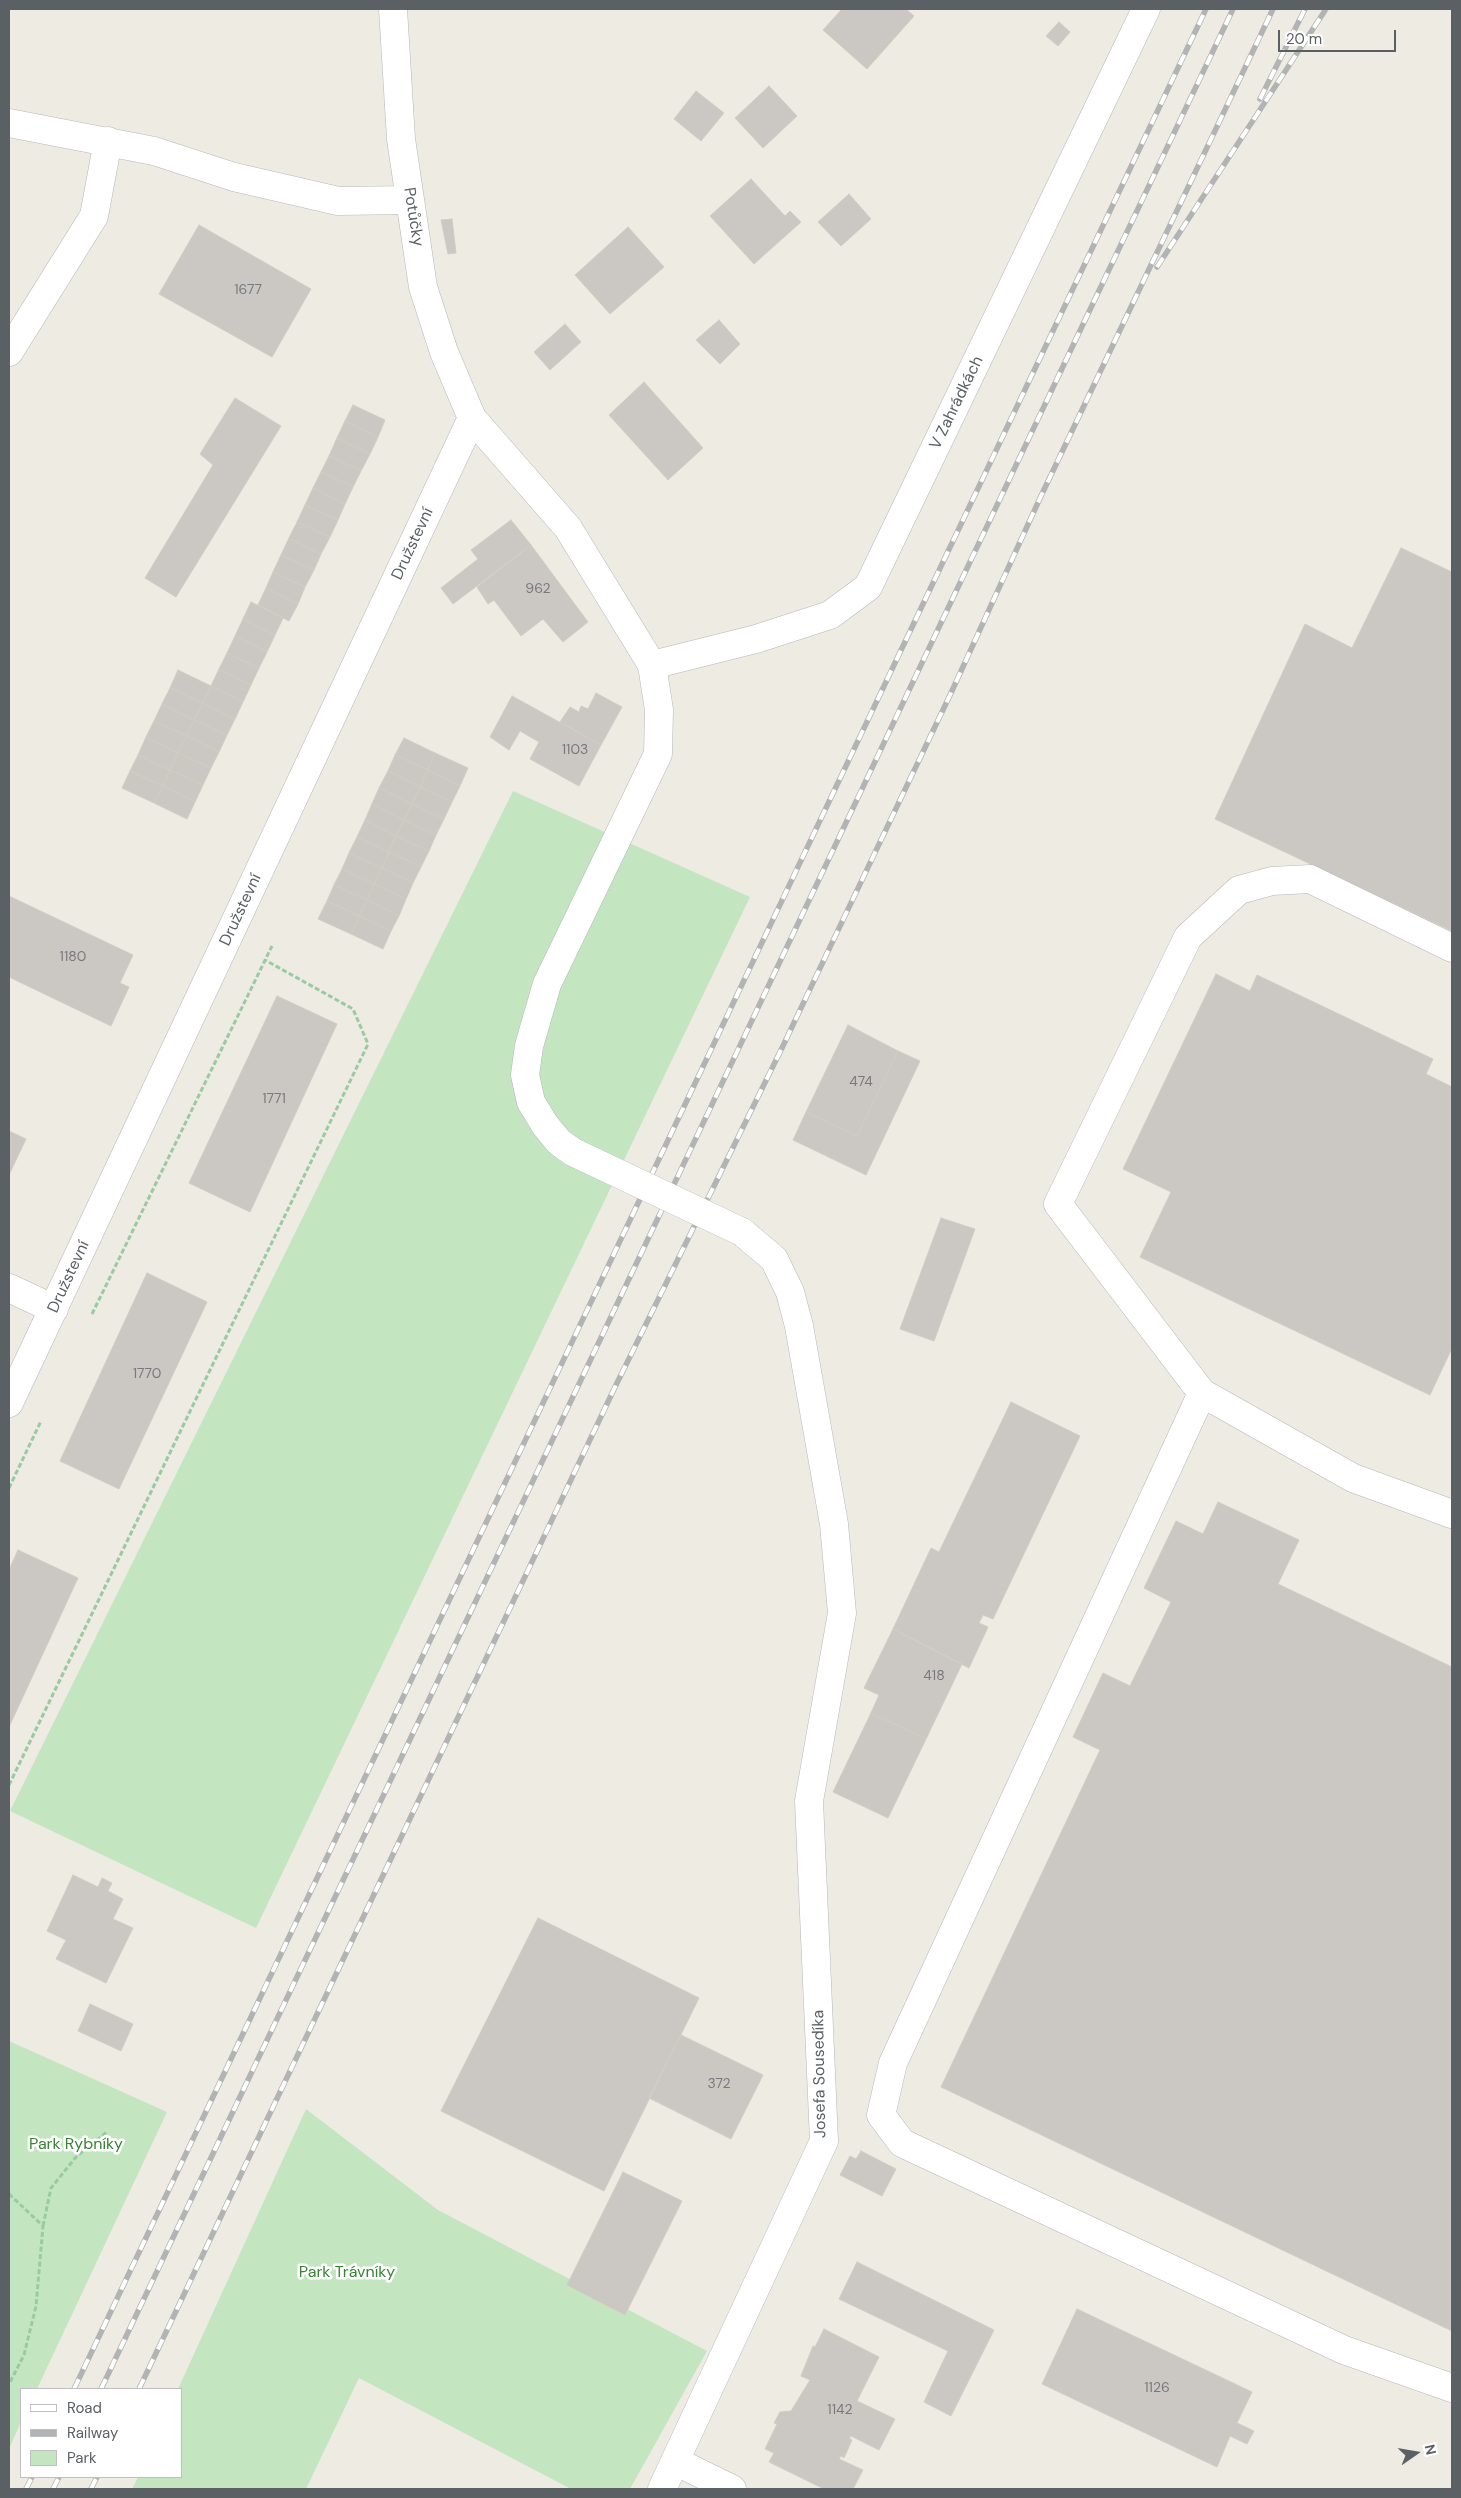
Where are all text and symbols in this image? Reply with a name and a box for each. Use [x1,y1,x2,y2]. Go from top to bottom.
scale bar [1281,20,1398,52]
text: 20 m [1286,29,1322,49]
street label: Potůčky [399,186,427,248]
house number: 1677 [234,282,262,298]
street label: V Zahrádkách [926,353,988,453]
street label: Družstevní [388,505,438,583]
house number: 962 [525,581,551,597]
house number: 1103 [562,742,588,758]
street label: Družstevní [216,871,266,949]
house number: 1180 [60,949,86,965]
house number: 474 [849,1074,873,1090]
house number: 1771 [262,1091,286,1107]
street label: Družstevní [44,1238,94,1316]
house number: 1770 [133,1366,161,1382]
house number: 418 [923,1668,945,1684]
street label: Josefa Sousedíka [809,2010,831,2138]
house number: 372 [707,2076,731,2092]
park label: Park Rybníky [29,2135,123,2155]
park label: Park Trávníky [299,2263,395,2283]
house number: 1126 [1144,2380,1170,2396]
legend [20,2388,182,2478]
text: Road [67,2398,102,2418]
house number: 1142 [827,2402,853,2418]
text: Railway [67,2423,118,2443]
north arrow [1391,2428,1441,2478]
text: N [1421,2443,1441,2457]
text: Park [67,2448,97,2468]

